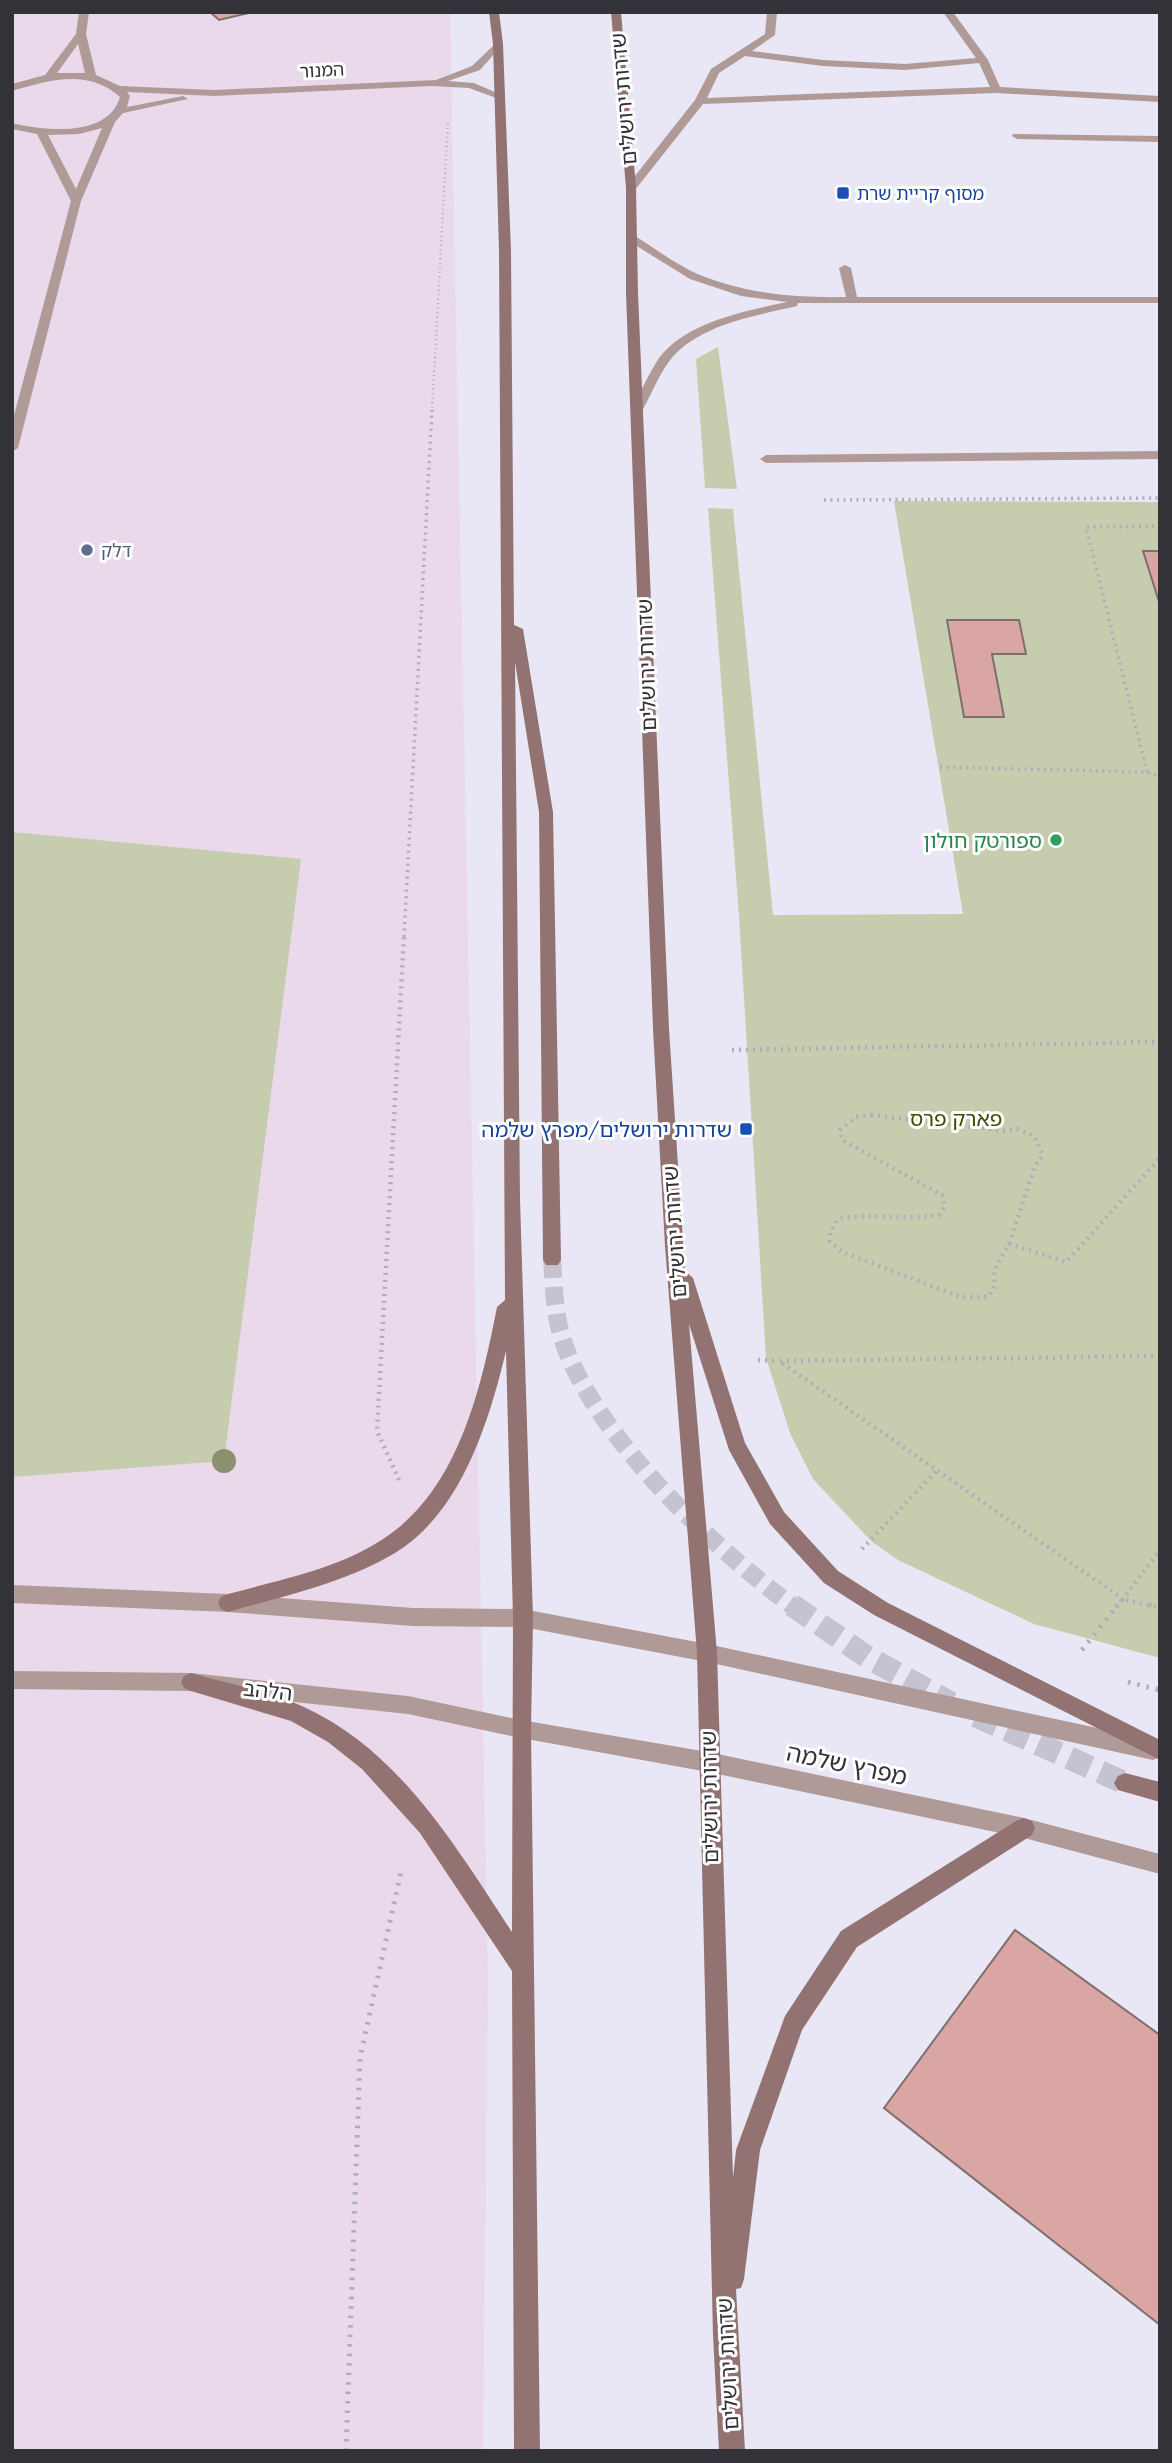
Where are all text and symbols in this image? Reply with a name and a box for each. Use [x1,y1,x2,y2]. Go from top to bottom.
street label: שדרות ירושלים [604,32,642,166]
street label: המנור [299,57,345,83]
place label: מסוף קריית שרת [857,182,984,205]
marker: מסוף קריית שרת [835,185,851,201]
place label: דלק [101,539,132,562]
marker: דלק [79,542,95,558]
street label: שדרות ירושלים [631,598,661,732]
place label: ספורטק חולון [923,827,1042,853]
marker: ספורטק חולון [1048,832,1064,848]
park label: פארק פרס [910,1105,1002,1131]
place label: שדרות ירושלים/מפרץ שלמה [481,1116,732,1142]
marker: שדרות ירושלים/מפרץ שלמה [738,1121,754,1137]
street label: שדרות ירושלים [656,1165,692,1299]
street label: הלהב [242,1674,294,1706]
street label: שדרות ירושלים [695,1730,723,1864]
street label: מפרץ שלמה [784,1737,910,1791]
street label: שדרות ירושלים [711,2297,743,2431]

